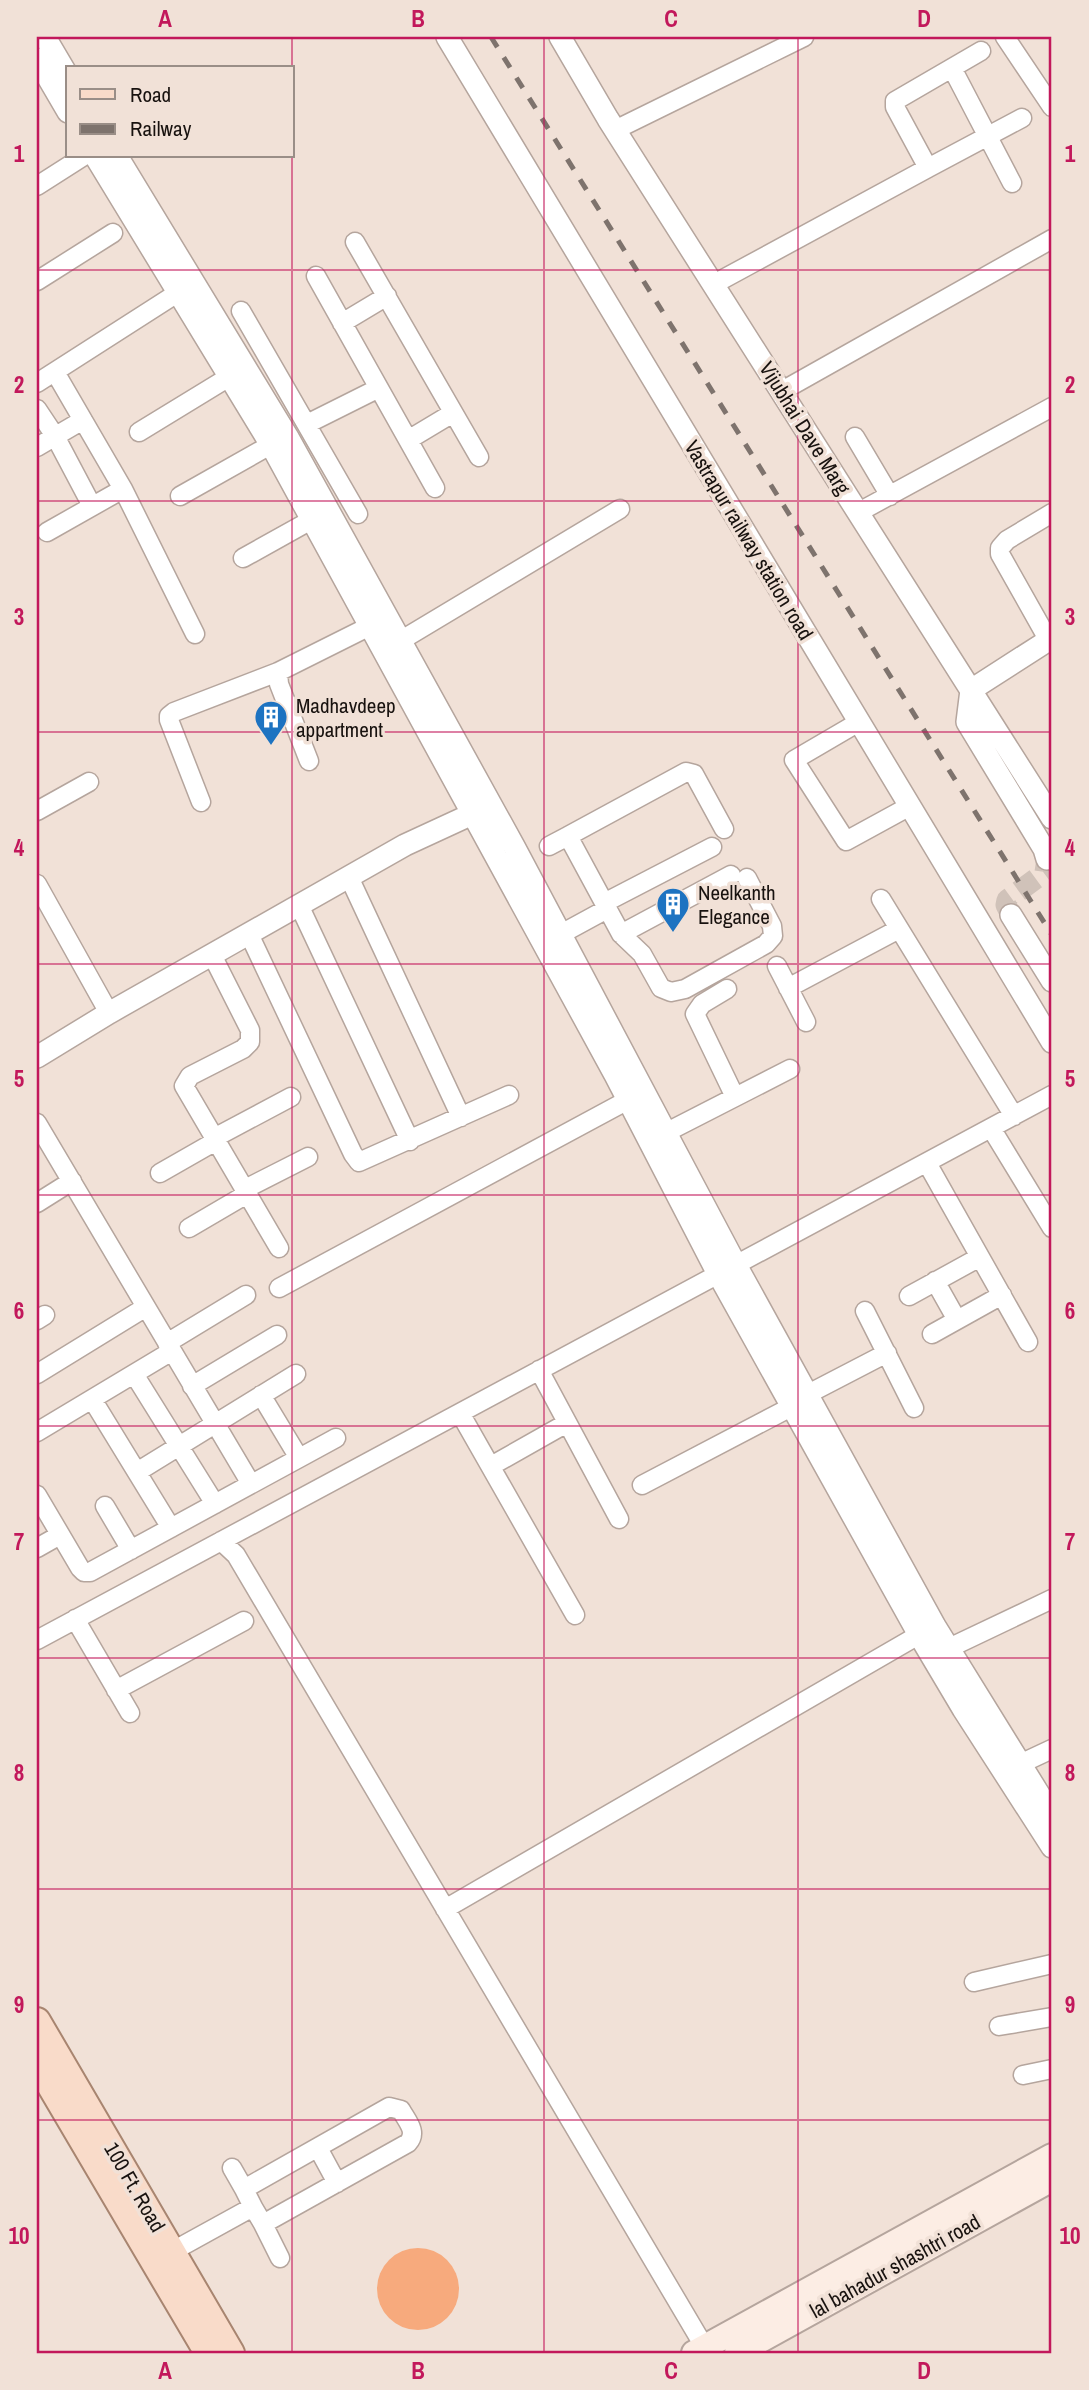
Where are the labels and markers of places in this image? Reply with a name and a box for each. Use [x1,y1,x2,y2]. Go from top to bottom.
place label: Madhavdeep appartment [296,691,396,744]
building icon: Madhavdeep appartment [252,698,290,747]
place label: Neelkanth Elegance [698,878,776,931]
building icon: Neelkanth Elegance [654,885,692,934]

